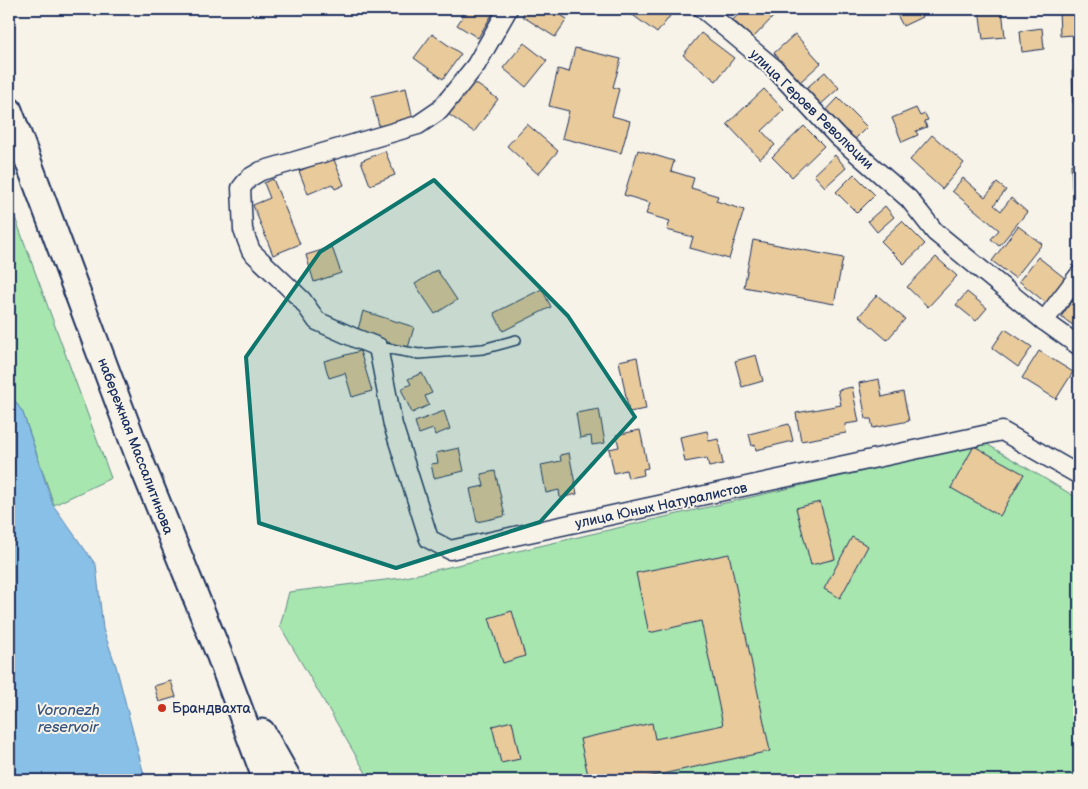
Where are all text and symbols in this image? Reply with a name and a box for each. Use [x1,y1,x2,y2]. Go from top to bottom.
street label: улица Героев Революции [746,46,877,173]
street label: набережная Массалитинова [94,355,177,538]
street label: улица Юных Натуралистов [573,479,749,532]
place label: Брандвахта [172,700,251,717]
water label: Voronezh reservoir [36,701,100,737]
marker: Брандвахта [156,702,168,714]

